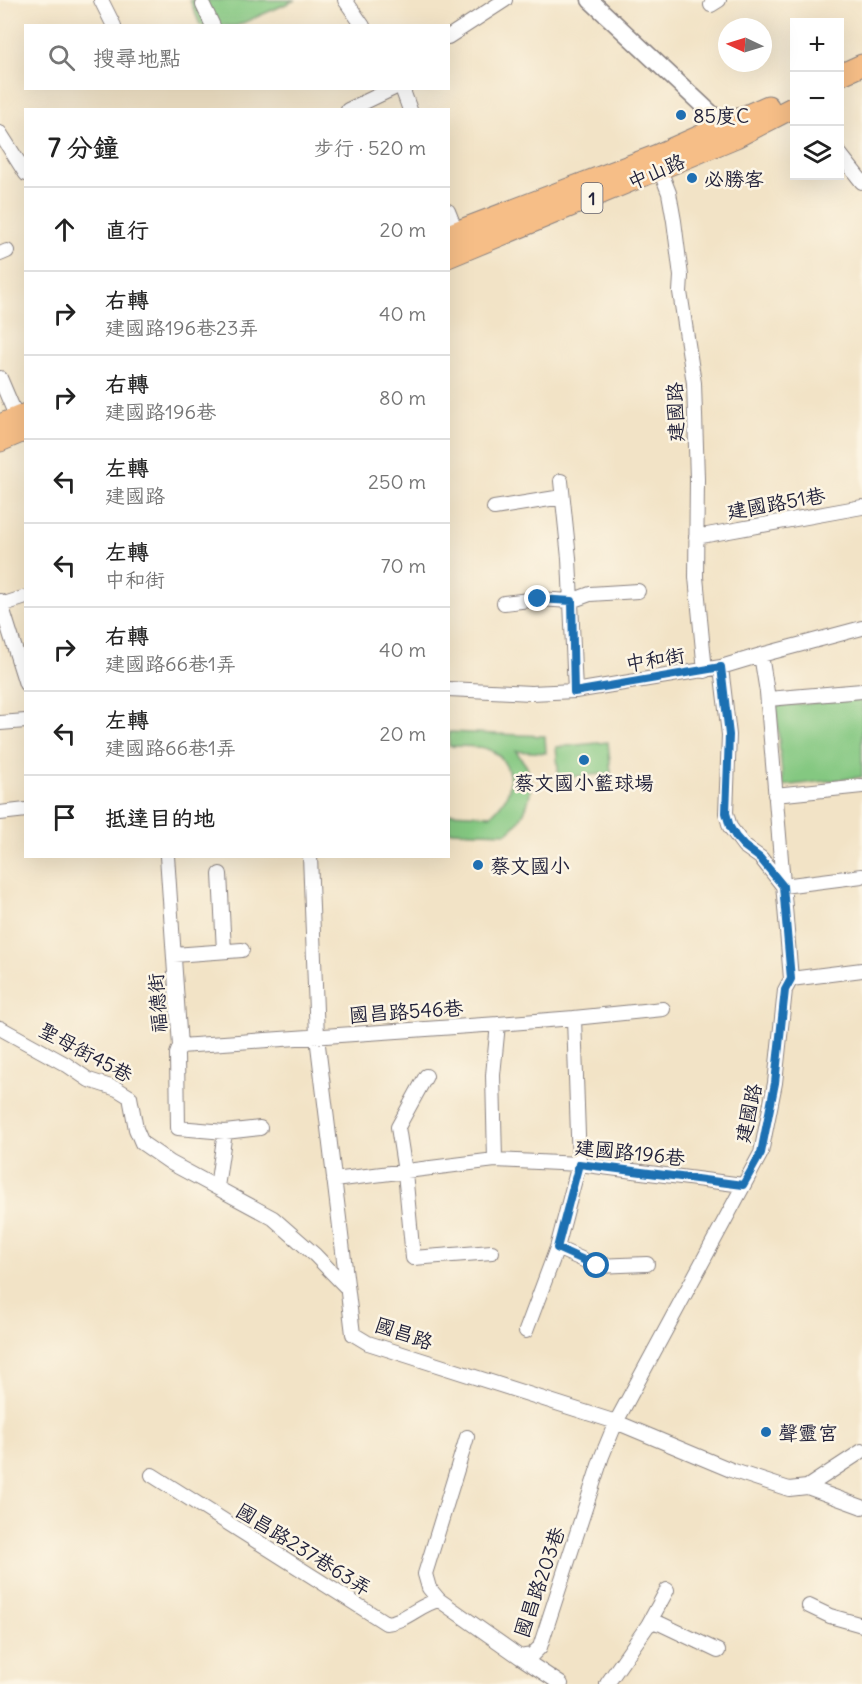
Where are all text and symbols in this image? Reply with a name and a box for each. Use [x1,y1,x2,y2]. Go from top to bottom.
north arrow [718,18,772,72]
map controls [790,18,844,180]
button: + [790,18,844,72]
search box [24,24,450,90]
icon: search [45,41,78,74]
text: 搜尋地點 [93,44,181,72]
button: − [790,72,844,126]
place label: 85度C [693,103,749,128]
marker: 85度C [674,108,688,122]
button: layers [790,126,844,180]
text: 7 分鐘 [48,131,119,164]
text: 步行 · 520 m [314,135,426,160]
street label: 中山路 [624,147,689,194]
place label: 必勝客 [704,166,764,191]
marker: 必勝客 [685,171,699,185]
road number: 1 [582,183,602,213]
icon: ahead [48,213,81,246]
text: 直行 [105,216,149,244]
text: 20 m [380,217,426,242]
text: 右轉 [105,286,149,314]
icon: right [48,297,81,330]
text: 40 m [379,301,426,326]
text: 建國路196巷23弄 [105,315,258,340]
text: 右轉 [105,370,149,398]
icon: right [48,381,81,414]
street label: 建國路 [661,381,689,442]
text: 80 m [379,385,426,410]
text: 建國路196巷 [105,399,216,424]
text: 左轉 [105,454,149,482]
icon: left [48,465,81,498]
text: 250 m [368,469,426,494]
street label: 建國路51巷 [725,482,828,524]
text: 建國路 [105,483,165,508]
text: 左轉 [105,538,149,566]
icon: left [48,549,81,582]
text: 70 m [381,553,426,578]
text: 中和街 [105,567,165,592]
route end [524,585,550,611]
text: 右轉 [105,622,149,650]
icon: right [48,633,81,666]
text: 40 m [379,637,426,662]
street label: 中和街 [623,642,687,676]
text: 建國路66巷1弄 [105,651,236,676]
text: 左轉 [105,706,149,734]
icon: left [48,717,81,750]
text: 20 m [380,721,426,746]
text: 建國路66巷1弄 [105,735,236,760]
marker: 蔡文國小籃球場 [577,753,591,767]
place label: 蔡文國小籃球場 [514,770,654,795]
icon: arrive [48,801,81,834]
text: 抵達目的地 [105,804,215,832]
place label: 蔡文國小 [490,853,570,878]
marker: 蔡文國小 [471,858,485,872]
street label: 福德街 [142,972,172,1034]
street label: 國昌路546巷 [348,994,465,1027]
street label: 聖母街45巷 [35,1017,138,1088]
street label: 建國路 [730,1080,767,1145]
street label: 建國路196巷 [574,1134,687,1170]
route start [583,1252,609,1278]
street label: 國昌路 [372,1311,437,1355]
place label: 聲靈宮 [778,1420,838,1445]
marker: 聲靈宮 [759,1425,773,1439]
street label: 國昌路237巷63弄 [232,1497,376,1601]
street label: 國昌路203巷 [508,1522,570,1641]

